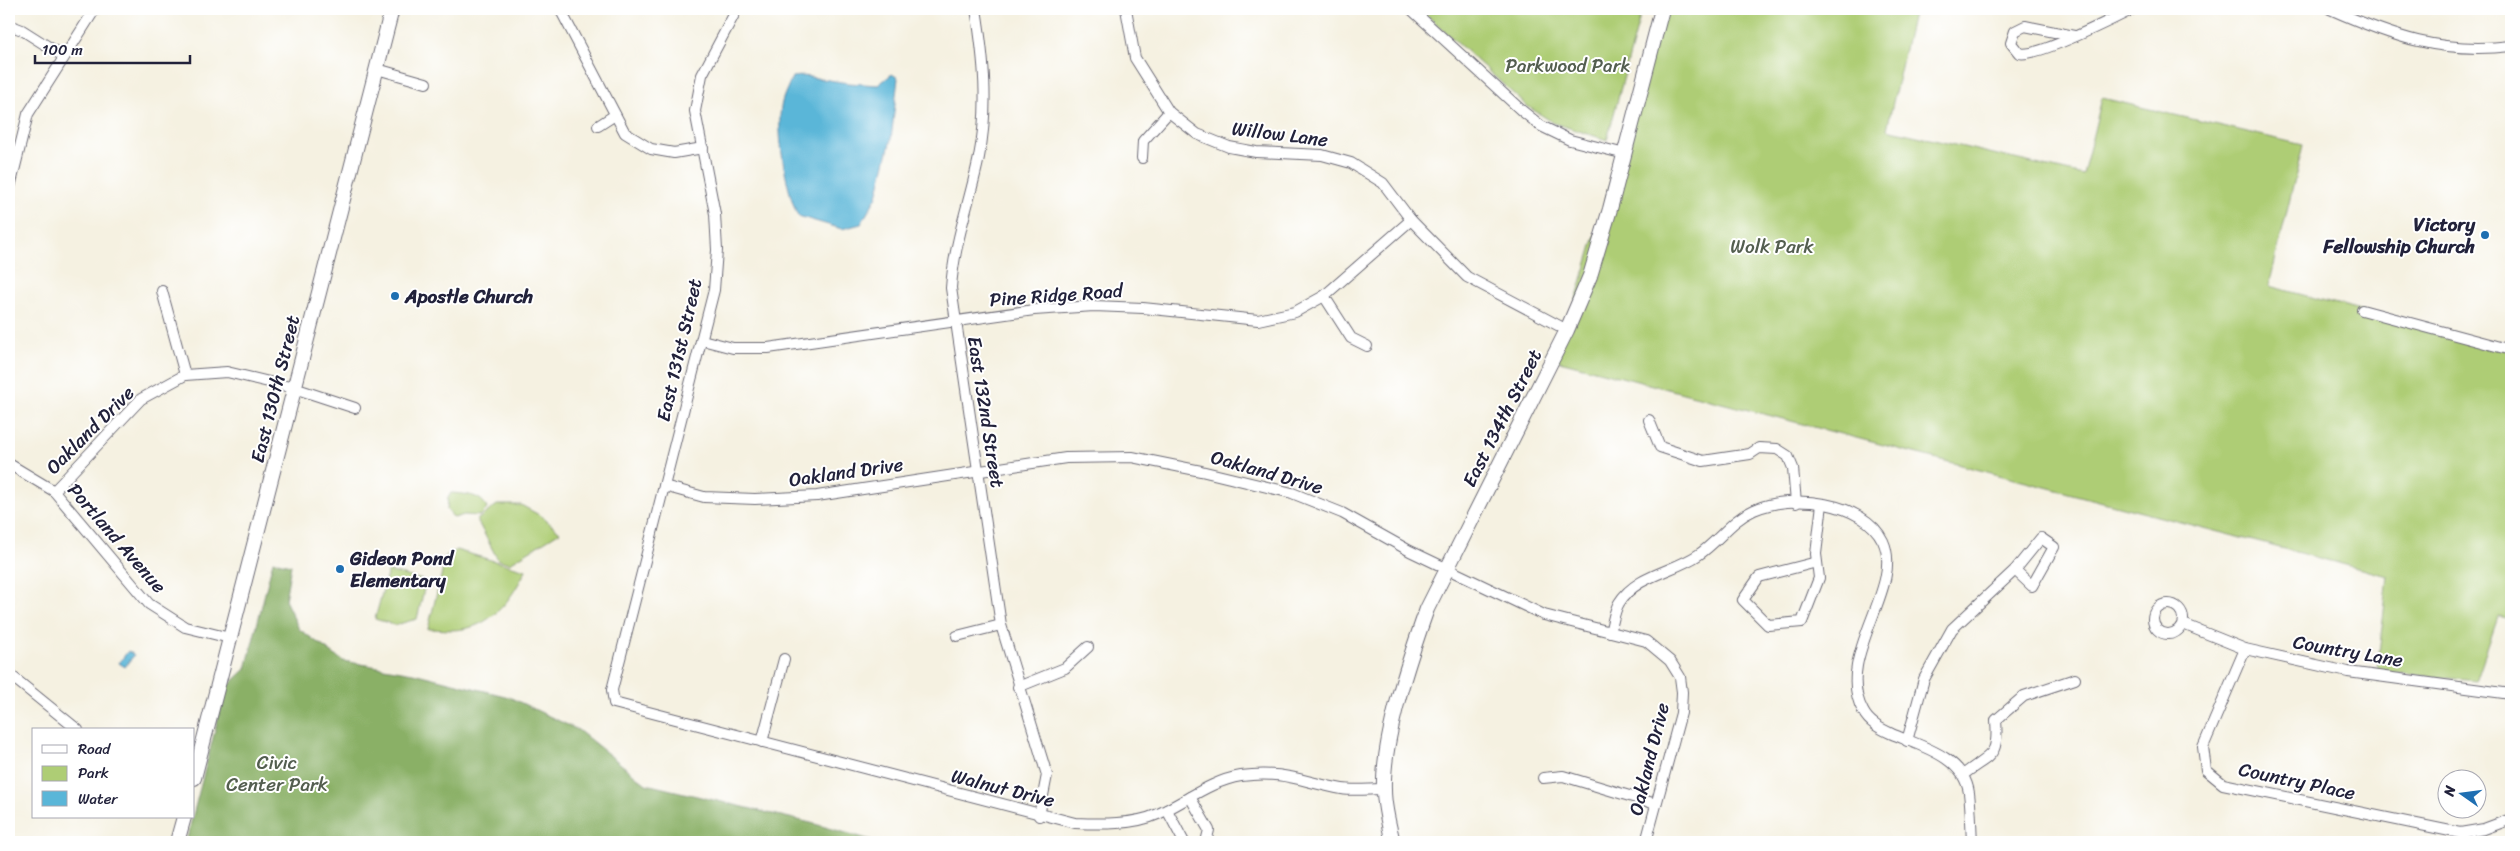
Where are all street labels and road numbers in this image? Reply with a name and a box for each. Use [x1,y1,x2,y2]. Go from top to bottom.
street label: Willow Lane [1230,112,1330,156]
street label: Pine Ridge Road [988,274,1126,316]
street label: East 131st Street [647,275,711,425]
street label: East 130th Street [241,312,309,466]
street label: East 132nd Street [958,334,1014,490]
street label: East 134th Street [1453,343,1551,493]
street label: Oakland Drive [38,377,143,482]
street label: Oakland Drive [1207,440,1327,504]
street label: Oakland Drive [787,448,906,496]
street label: Portland Avenue [59,475,175,601]
street label: Country Lane [2290,625,2406,677]
street label: Oakland Drive [1619,699,1679,819]
street label: Country Place [2236,753,2359,810]
street label: Walnut Drive [948,759,1058,817]

